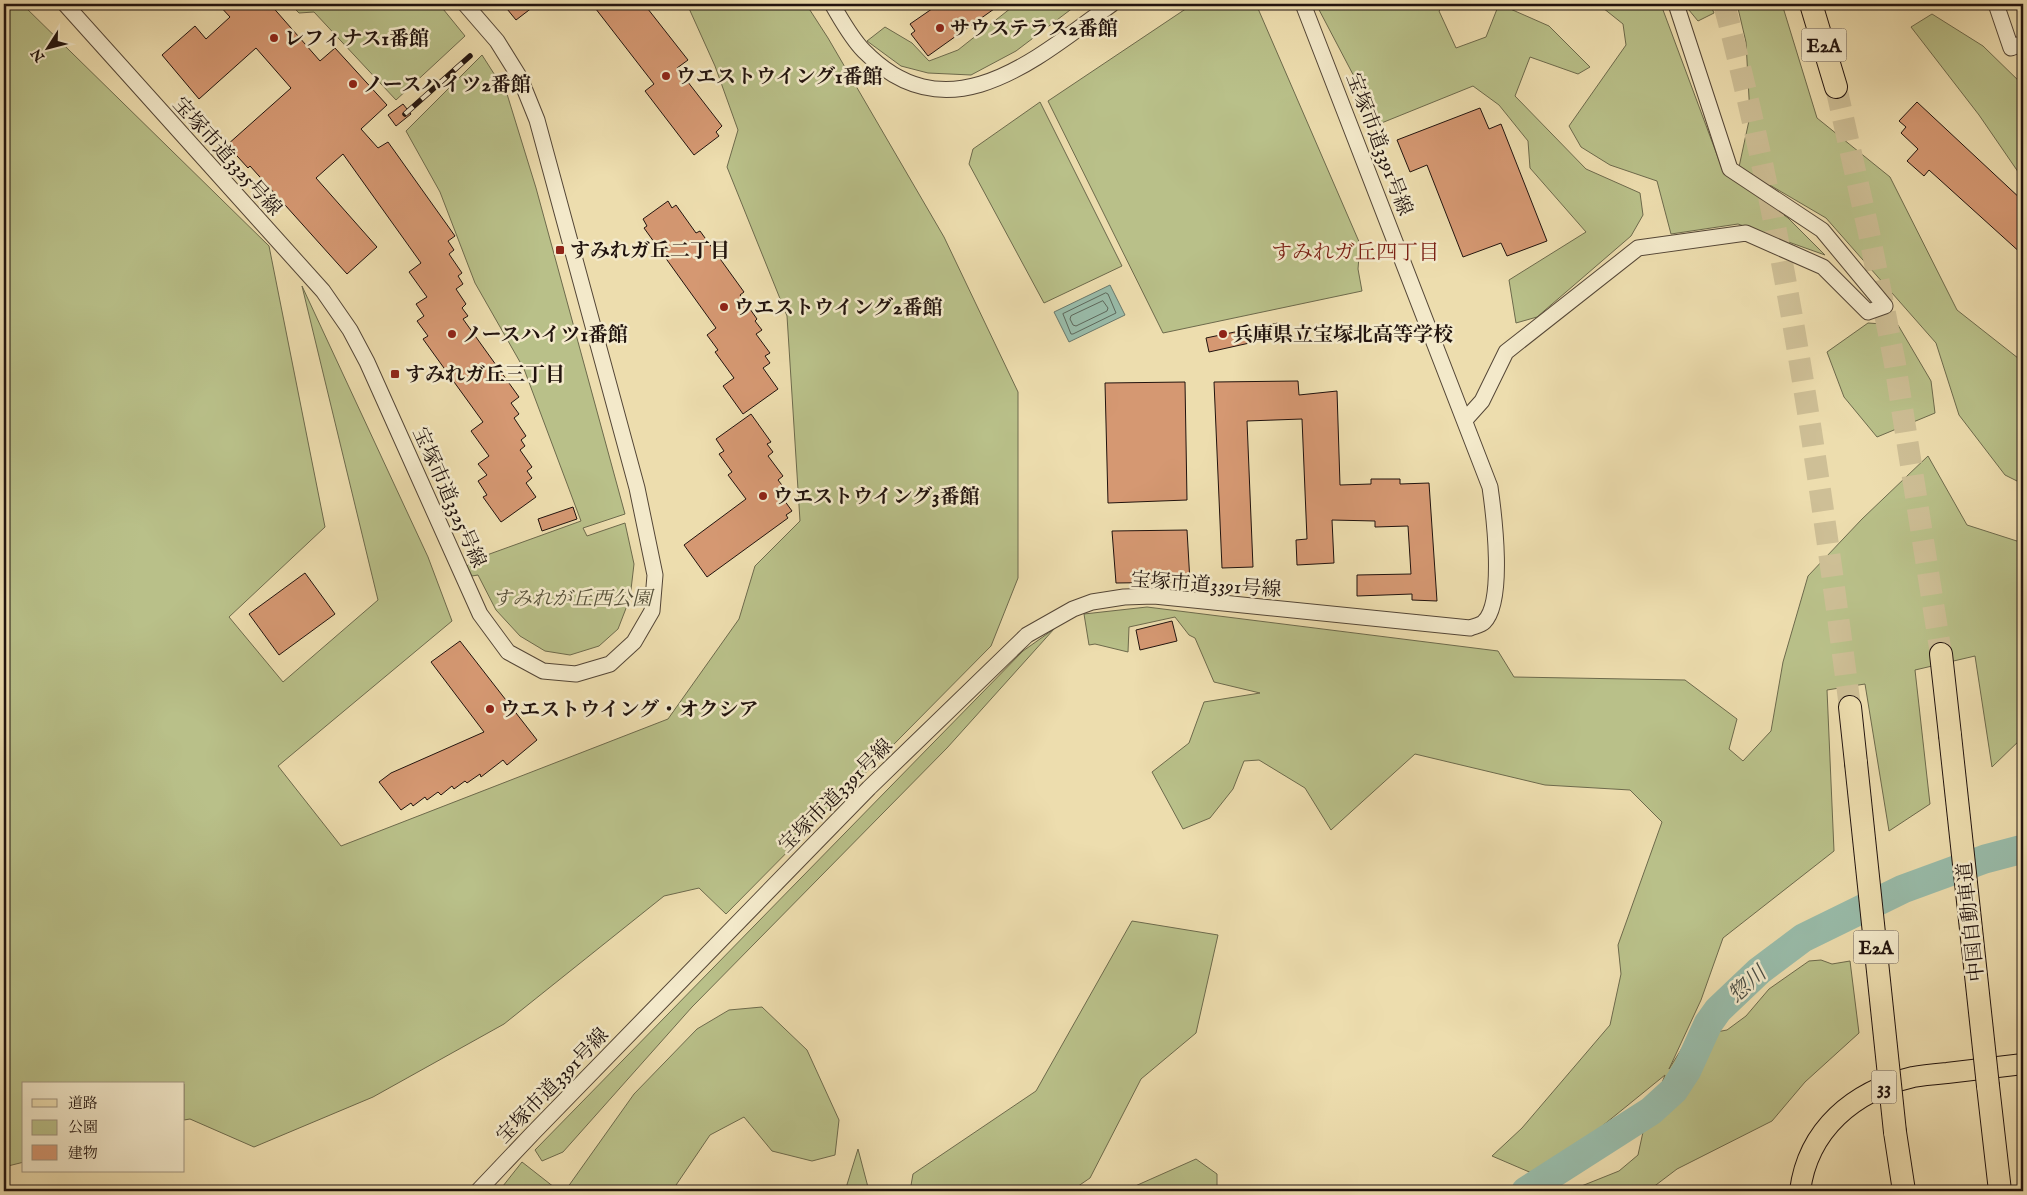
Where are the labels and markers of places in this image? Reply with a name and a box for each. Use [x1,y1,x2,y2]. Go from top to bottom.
place label: サウステラス2番館 [950,17,1118,42]
marker: サウステラス2番館 [934,22,946,34]
place label: レフィナス1番館 [284,27,429,52]
marker: レフィナス1番館 [268,32,280,44]
place label: ウエストウイング1番館 [676,65,882,90]
marker: ウエストウイング1番館 [660,70,672,82]
place label: ノースハイツ2番館 [363,73,531,98]
marker: ノースハイツ2番館 [347,78,359,90]
place label: すみれガ丘二丁目 [570,239,730,264]
marker: すみれガ丘二丁目 [554,244,566,256]
place label: ウエストウイング2番館 [734,296,942,321]
marker: ウエストウイング2番館 [718,301,730,313]
place label: ノースハイツ1番館 [462,323,628,348]
place label: 兵庫県立宝塚北高等学校 [1233,323,1453,348]
marker: ノースハイツ1番館 [446,328,458,340]
marker: 兵庫県立宝塚北高等学校 [1217,328,1229,340]
place label: すみれガ丘三丁目 [405,363,565,388]
marker: すみれガ丘三丁目 [389,368,401,380]
place label: ウエストウイング3番館 [773,485,979,510]
marker: ウエストウイング3番館 [757,490,769,502]
place label: ウエストウイング・オクシア [500,698,759,723]
marker: ウエストウイング・オクシア [484,703,496,715]

